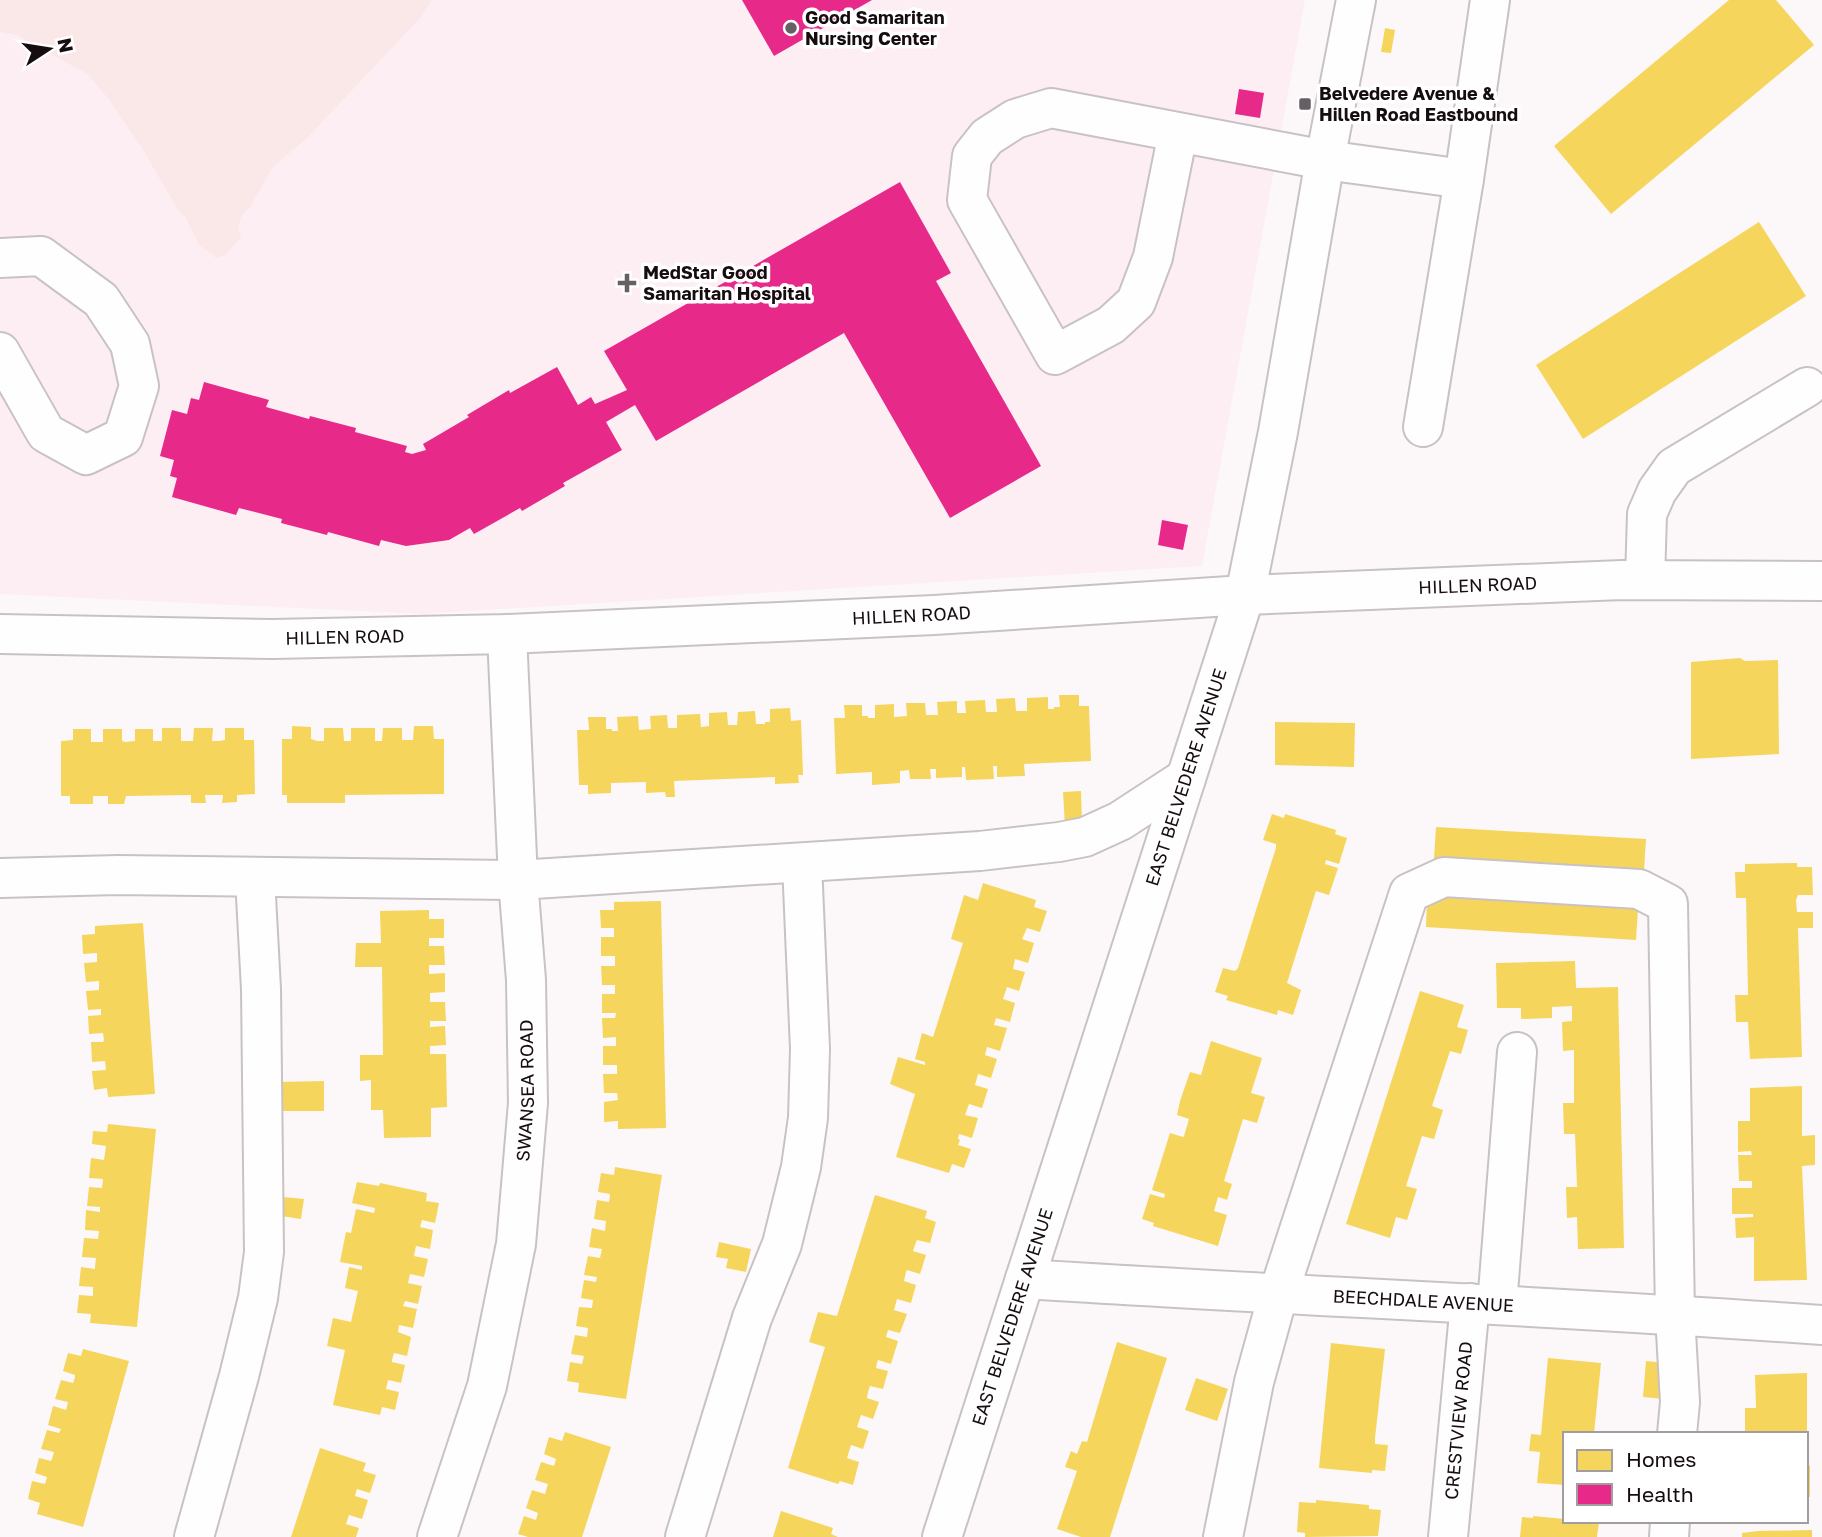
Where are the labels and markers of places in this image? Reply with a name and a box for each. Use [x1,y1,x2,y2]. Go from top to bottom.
place label: Good Samaritan Nursing Center [805,6,945,49]
marker: Good Samaritan Nursing Center [783,20,799,36]
place label: Belvedere Avenue & Hillen Road Eastbound [1319,82,1518,125]
marker: Belvedere Avenue & Hillen Road Eastbound [1297,96,1313,112]
place label: MedStar Good Samaritan Hospital [643,261,811,304]
marker: MedStar Good Samaritan Hospital [617,273,637,293]

